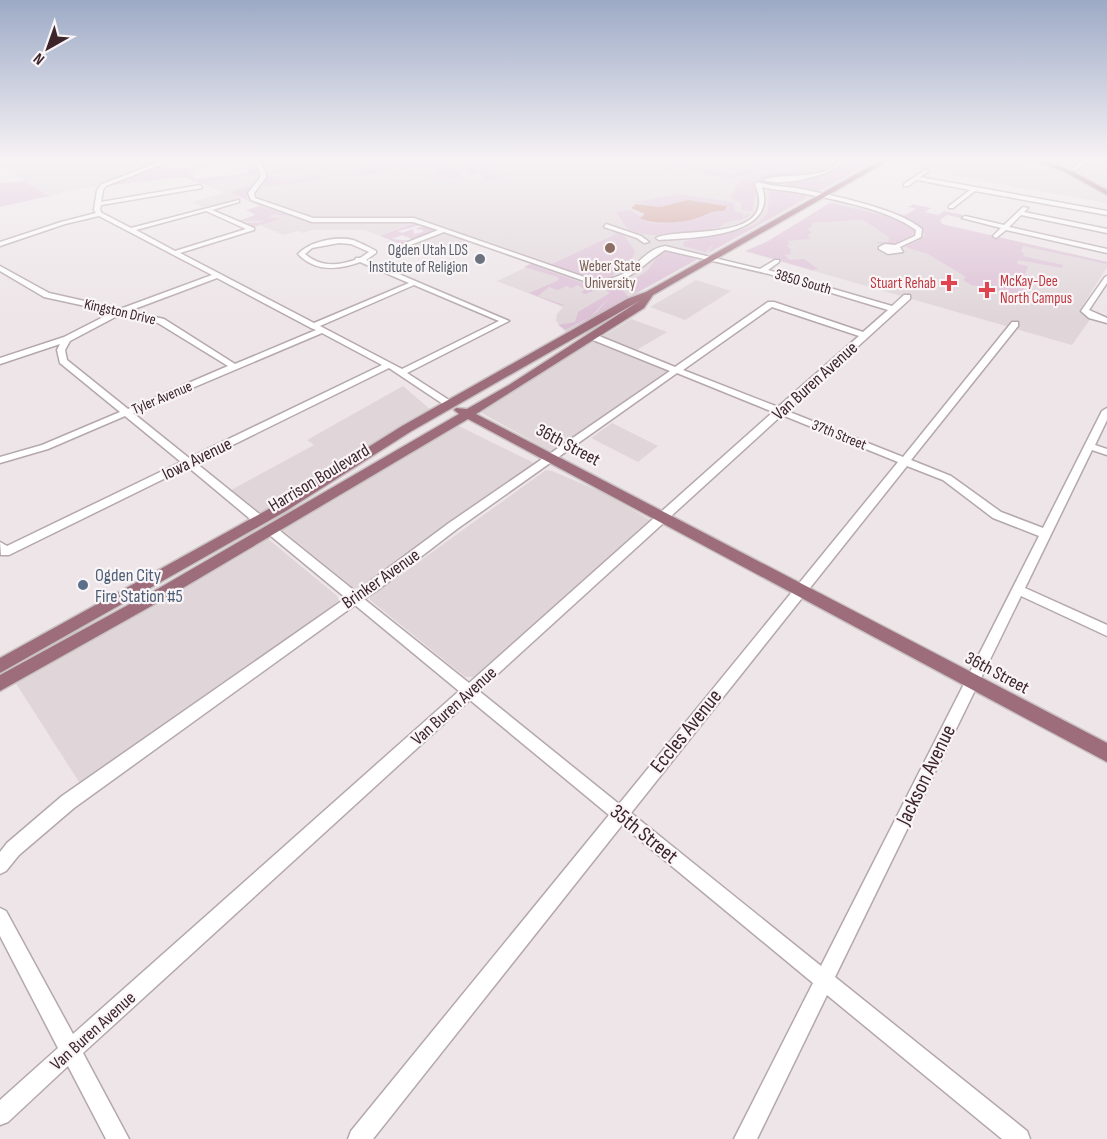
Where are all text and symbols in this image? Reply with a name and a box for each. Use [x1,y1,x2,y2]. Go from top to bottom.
north arrow [18,18,78,78]
text: N [30,48,49,68]
place label: Ogden Utah LDS Institute of Religion [369,241,468,277]
marker: Weber State University [603,241,617,255]
marker: Ogden Utah LDS Institute of Religion [473,252,487,266]
place label: Weber State University [579,257,641,293]
street label: 3850 South [773,265,833,299]
place label: McKay-Dee North Campus [1000,272,1072,308]
place label: Stuart Rehab [870,274,936,293]
marker: Stuart Rehab [940,274,958,292]
marker: McKay-Dee North Campus [978,281,996,299]
street label: Kingston Drive [82,295,158,329]
street label: Van Buren Avenue [768,337,862,425]
street label: Tyler Avenue [129,377,195,419]
street label: 37th Street [809,415,870,455]
street label: 36th Street [532,419,604,471]
street label: Iowa Avenue [159,433,235,485]
street label: Harrison Boulevard [265,440,373,516]
street label: Brinker Avenue [338,545,424,613]
place label: Ogden City Fire Station #5 [95,565,183,607]
marker: Ogden City Fire Station #5 [76,578,90,592]
street label: 36th Street [961,647,1033,699]
street label: Van Buren Avenue [407,662,501,750]
street label: Eccles Avenue [645,684,727,778]
street label: Jackson Avenue [891,721,961,830]
street label: 35th Street [605,799,683,869]
street label: Van Buren Avenue [46,987,140,1075]

